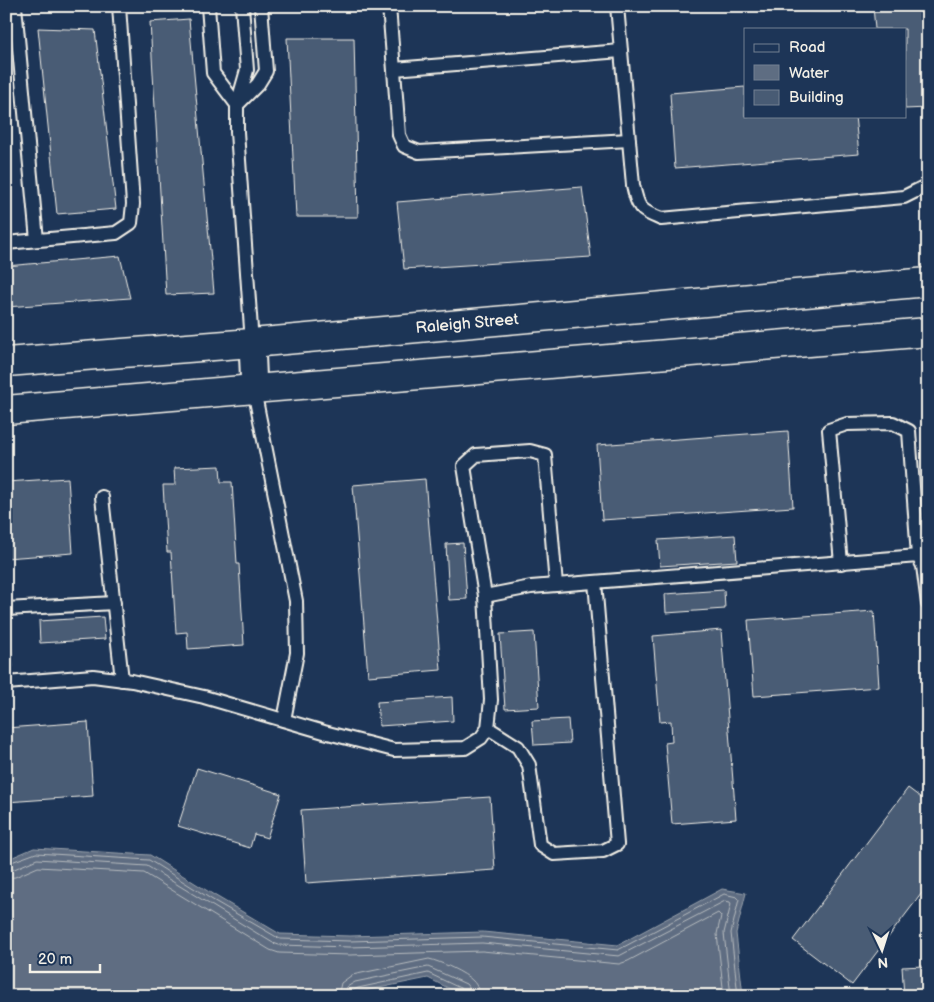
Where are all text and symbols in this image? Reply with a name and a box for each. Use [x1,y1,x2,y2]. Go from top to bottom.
legend [744,28,906,118]
text: Road [789,38,825,57]
text: Water [789,64,829,83]
text: Building [789,88,844,107]
street label: Raleigh Street [415,310,519,338]
north arrow [856,924,906,974]
scale bar [30,942,100,974]
text: 20 m [38,950,72,969]
text: N [877,954,889,971]

